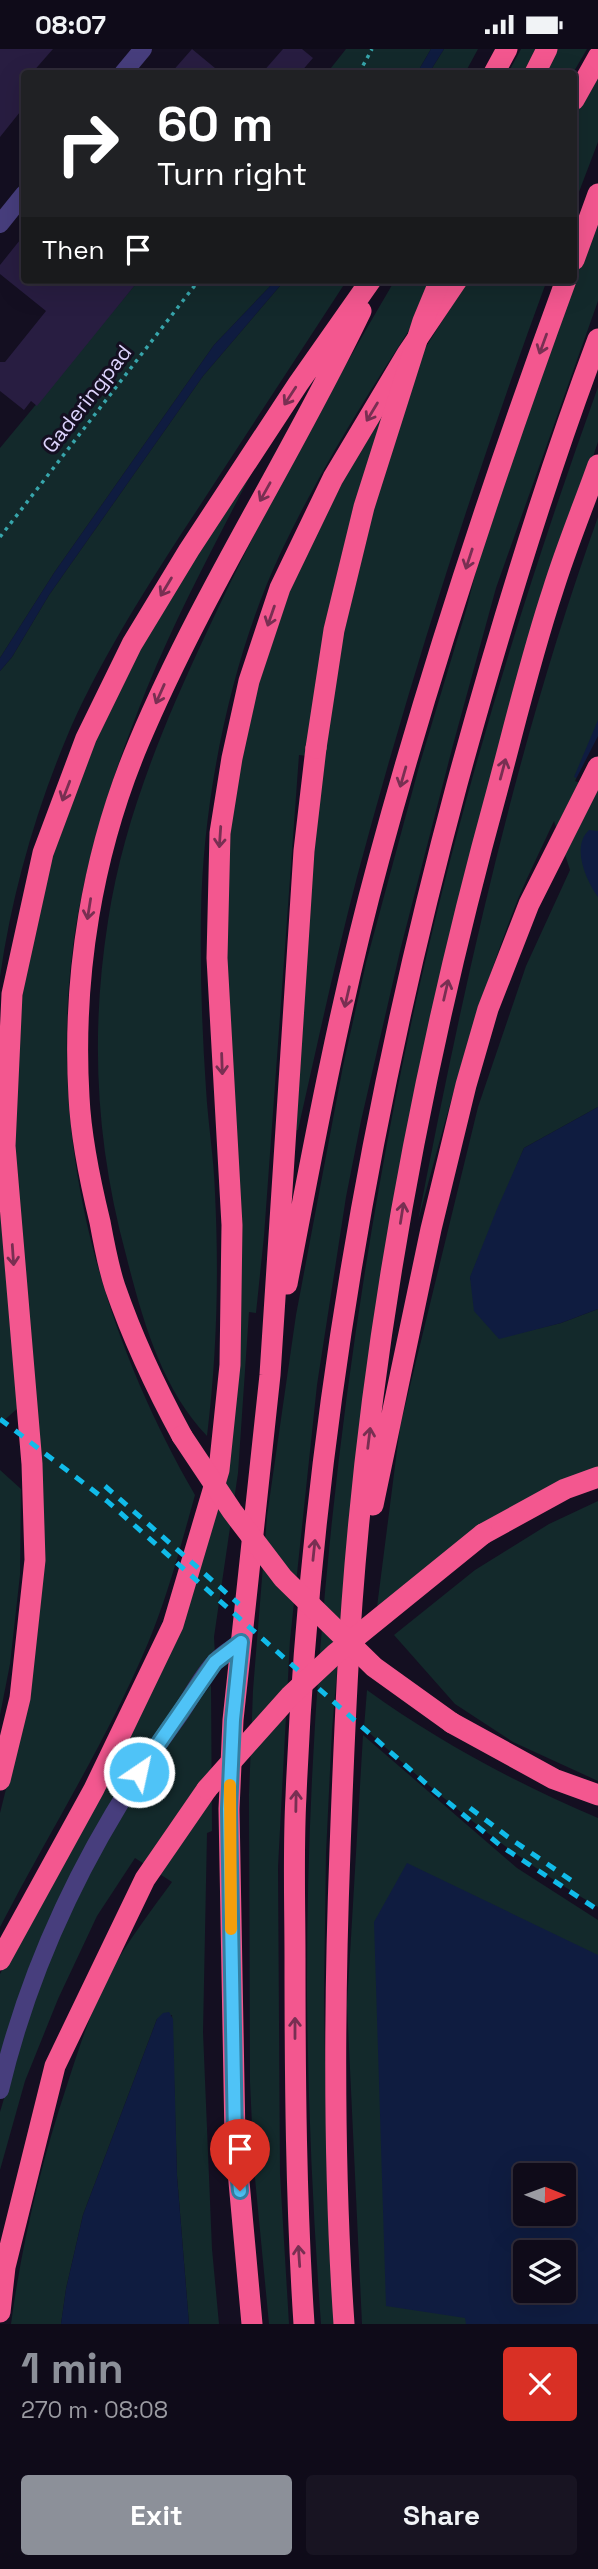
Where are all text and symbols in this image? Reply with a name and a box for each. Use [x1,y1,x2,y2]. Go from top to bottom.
text: 08:07 [35,8,106,42]
text: 60 m [157,93,273,155]
icon: right [42,98,133,189]
text: Turn right [157,154,307,194]
icon: arrive [119,231,157,269]
text: Then [42,233,105,267]
one-way arrow [536,333,548,355]
street label: Gaderingpad [36,339,137,458]
one-way arrow [282,386,297,405]
one-way arrow [365,402,379,422]
one-way arrow [258,481,271,502]
one-way arrow [462,548,474,570]
one-way arrow [159,577,173,597]
one-way arrow [264,604,276,626]
one-way arrow [153,683,166,704]
one-way arrow [497,759,510,781]
one-way arrow [395,766,408,788]
one-way arrow [58,779,71,801]
one-way arrow [213,825,226,848]
one-way arrow [82,897,95,920]
one-way arrow [440,979,454,1002]
one-way arrow [339,985,353,1008]
one-way arrow [215,1052,228,1075]
one-way arrow [396,1202,409,1225]
one-way arrow [7,1244,20,1266]
one-way arrow [363,1427,376,1450]
one-way arrow [307,1539,320,1561]
position arrow [102,1735,176,1809]
one-way arrow [289,1790,302,1813]
one-way arrow [288,2017,302,2040]
pin [210,2119,270,2191]
icon: arrive [221,2130,259,2168]
north arrow [513,2163,576,2226]
map controls [513,2163,576,2303]
button: layers [513,2240,576,2303]
one-way arrow [293,2245,306,2268]
text: 1 min [21,2342,124,2395]
button: close [503,2347,577,2421]
text: 270 m · 08:08 [21,2395,168,2425]
button: Exit [21,2475,292,2555]
button: Share [306,2475,577,2555]

